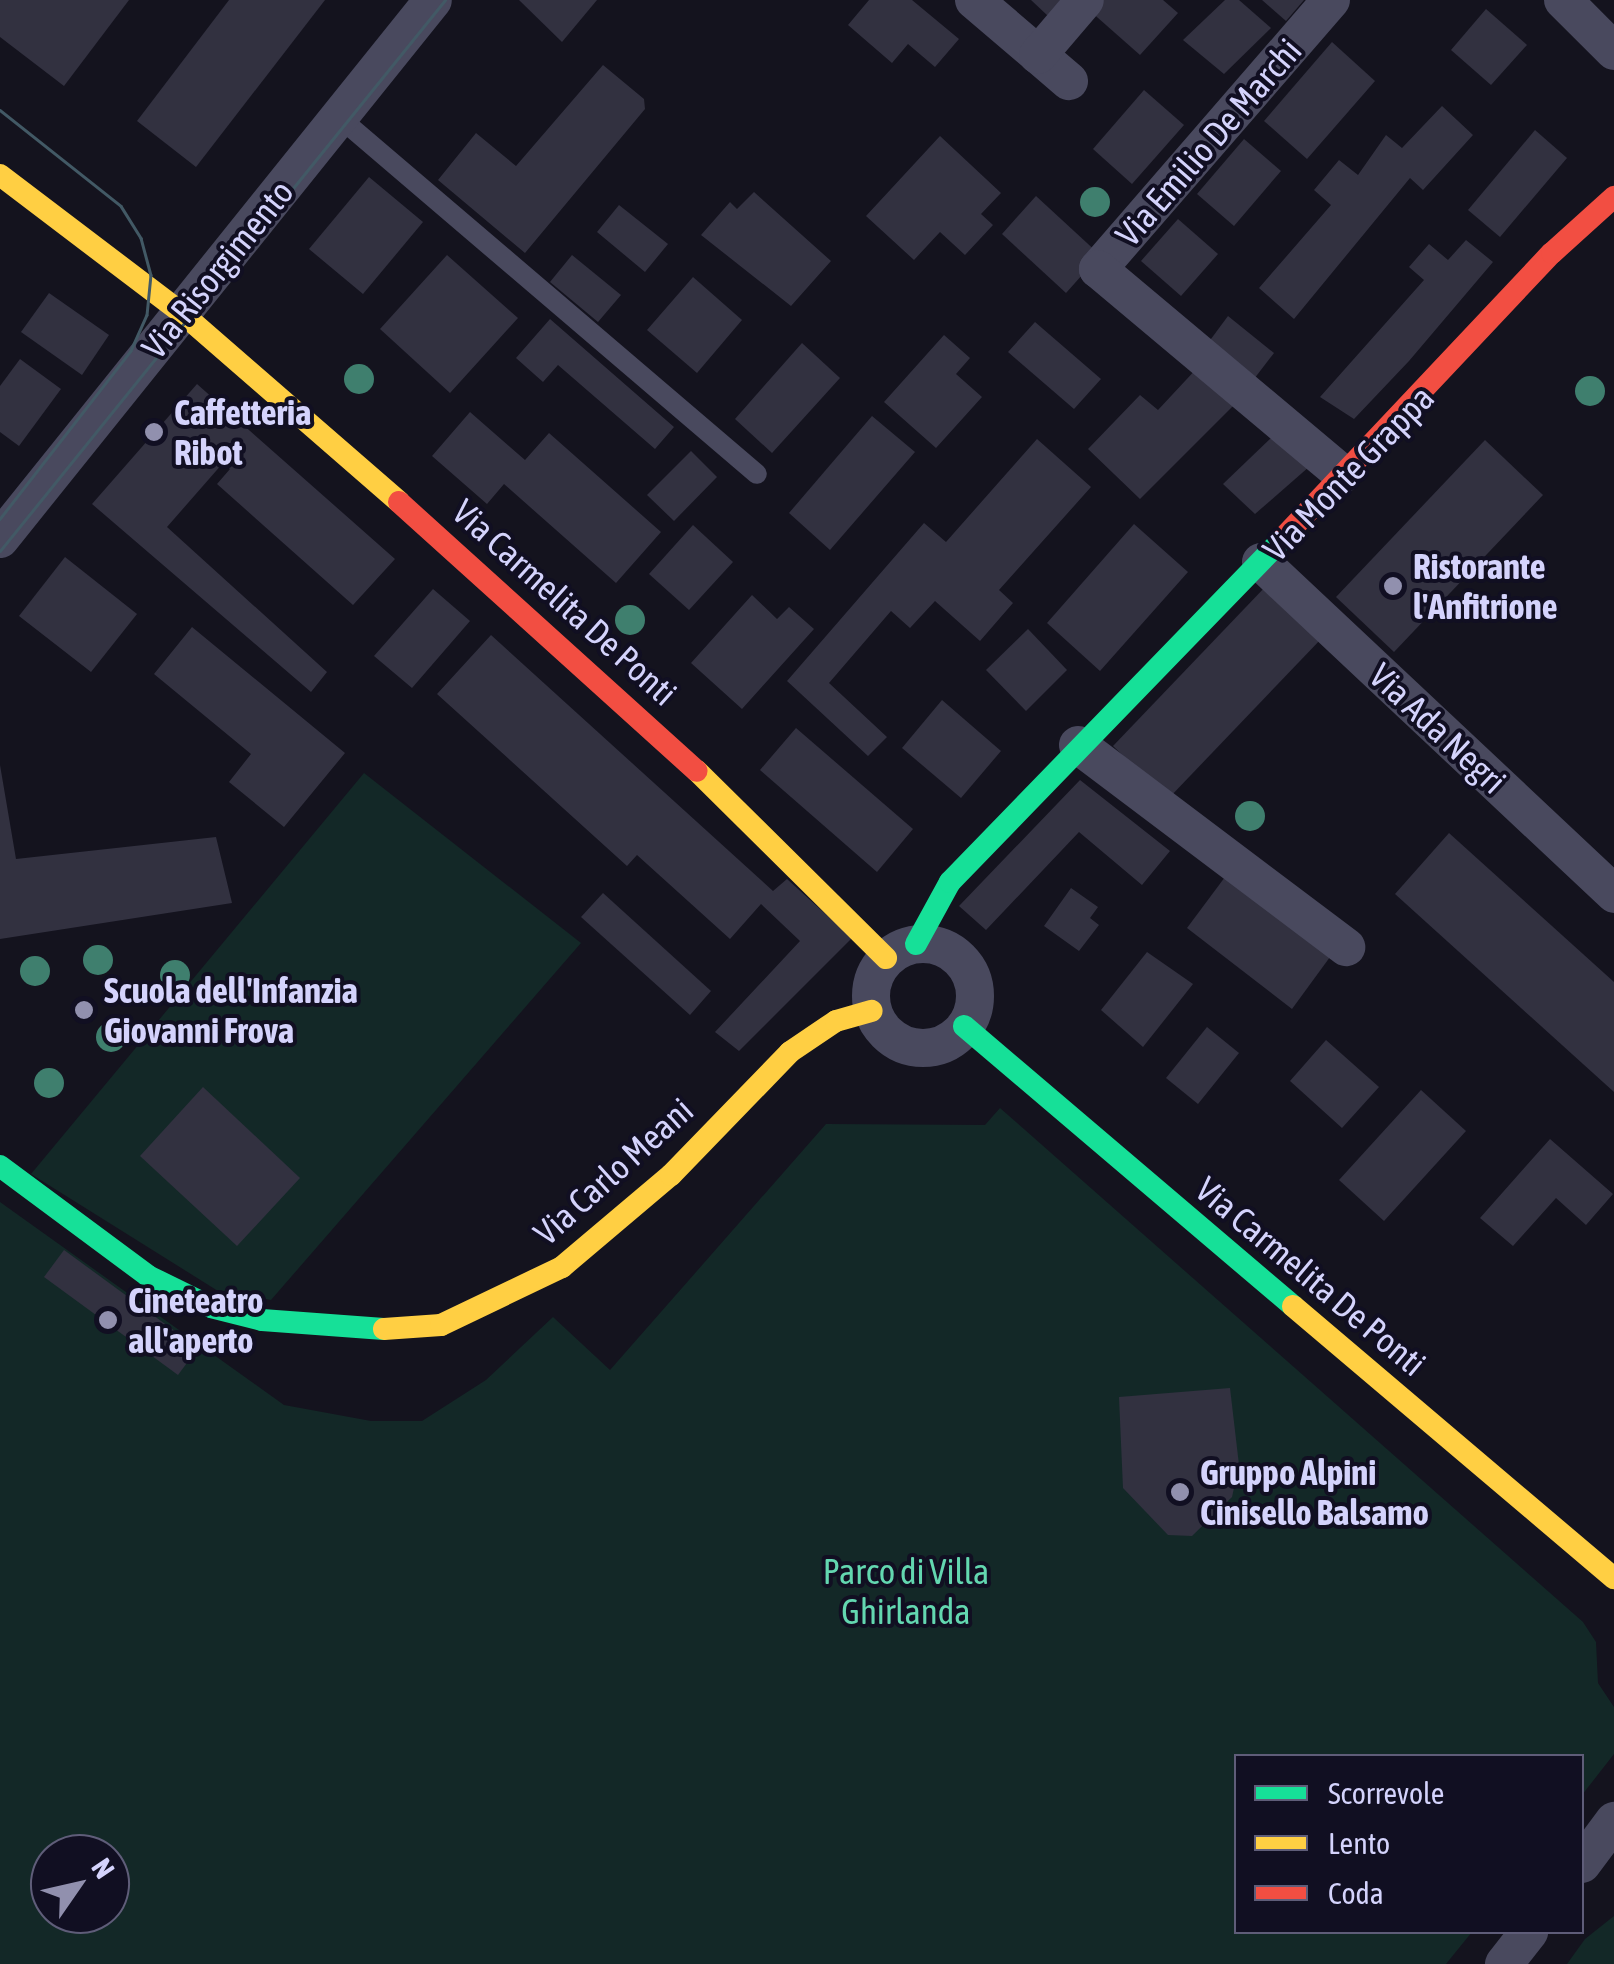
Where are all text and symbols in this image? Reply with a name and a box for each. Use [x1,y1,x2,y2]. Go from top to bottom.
street label: Via Emilio De Marchi [1106,30,1310,254]
street label: Via Risorgimento [132,171,302,367]
street label: Via Monte Grappa [1254,377,1442,569]
place label: Caffetteria Ribot [174,391,311,473]
marker: Caffetteria Ribot [143,421,165,443]
street label: Via Carmelita De Ponti [444,490,686,714]
place label: Ristorante l'Anfitrione [1413,545,1558,627]
marker: Ristorante l'Anfitrione [1382,575,1404,597]
street label: Via Ada Negri [1361,654,1515,802]
place label: Scuola dell'Infanzia Giovanni Frova [104,969,358,1051]
marker: Scuola dell'Infanzia Giovanni Frova [73,999,95,1021]
street label: Via Carlo Meani [525,1089,701,1253]
street label: Via Carmelita De Ponti [1188,1168,1434,1384]
place label: Cineteatro all'aperto [128,1279,263,1361]
marker: Cineteatro all'aperto [97,1309,119,1331]
place label: Gruppo Alpini Cinisello Balsamo [1200,1451,1429,1533]
marker: Gruppo Alpini Cinisello Balsamo [1169,1481,1191,1503]
park label: Parco di Villa Ghirlanda [823,1550,989,1632]
legend [1234,1754,1584,1934]
text: Scorrevole [1328,1776,1444,1810]
text: Lento [1328,1826,1390,1860]
north arrow [30,1834,130,1934]
text: N [85,1853,121,1884]
text: Coda [1328,1876,1384,1910]

